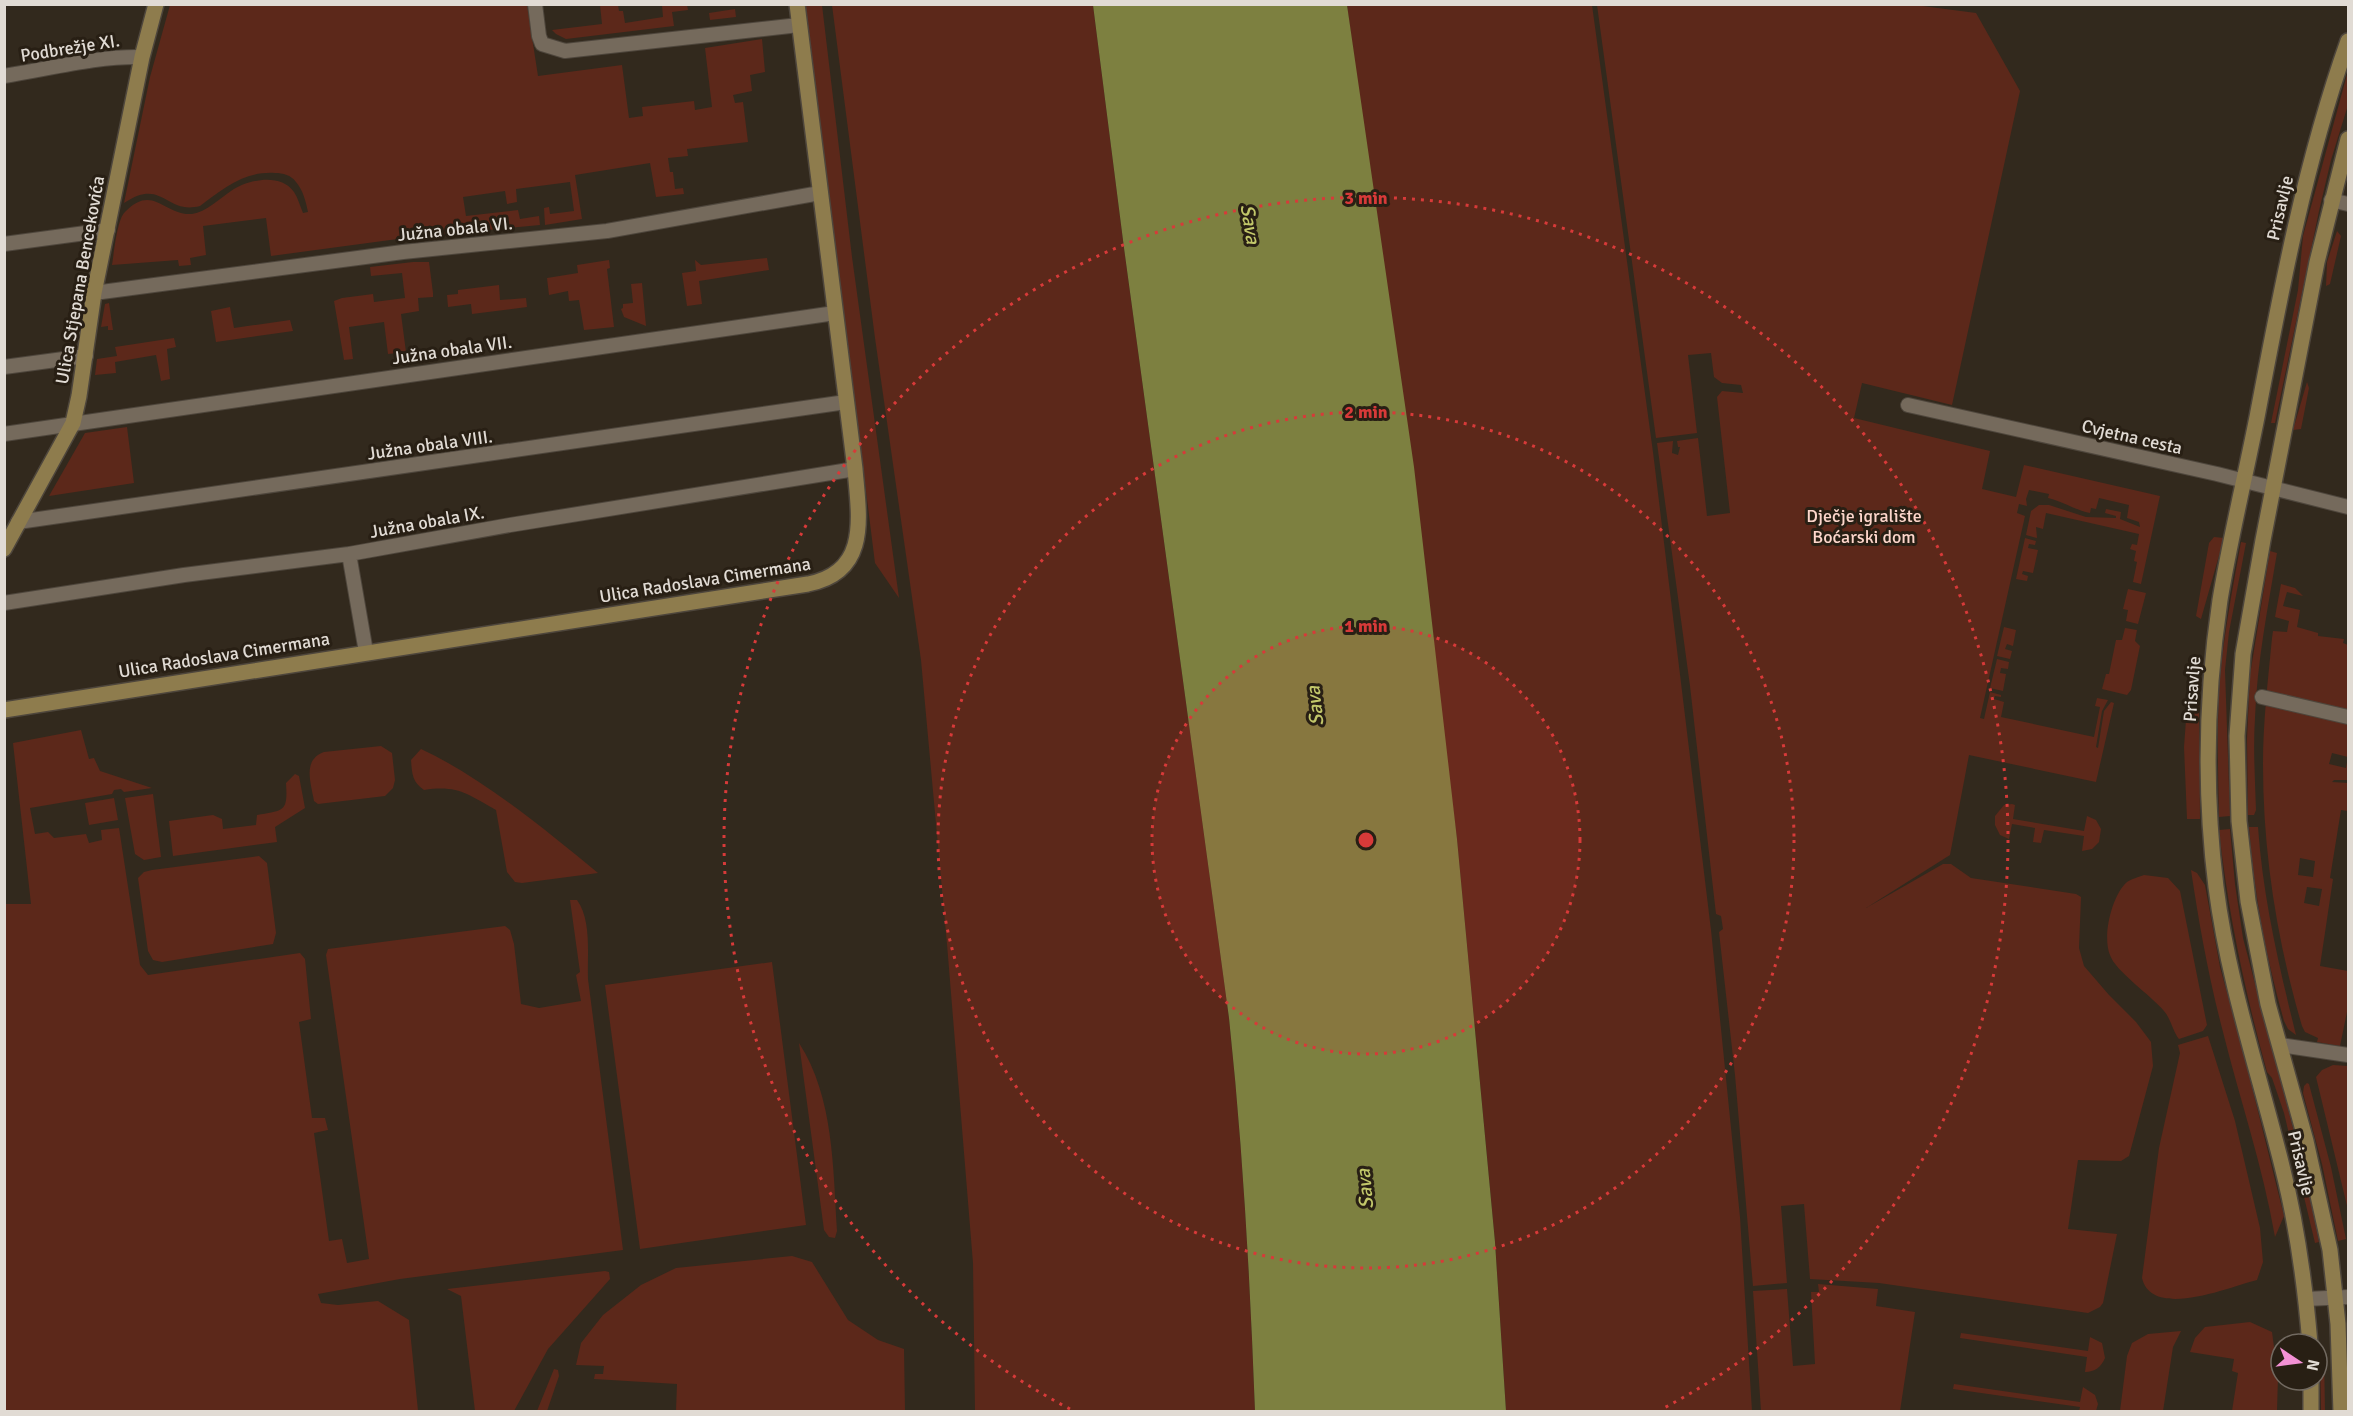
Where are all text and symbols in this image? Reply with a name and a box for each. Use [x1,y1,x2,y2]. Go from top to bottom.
street label: Podbrežje XI. [19,29,121,67]
street label: Prisavlje [2262,173,2298,243]
street label: Ulica Stjepana Bencekovića [51,174,109,386]
text: 3 min [1344,187,1388,209]
water label: Sava [1235,202,1266,247]
street label: Južna obala VI. [396,212,514,246]
street label: Južna obala VII. [391,331,513,369]
text: 2 min [1344,401,1388,423]
street label: Cvjetna cesta [2080,415,2184,459]
street label: Južna obala VIII. [366,425,494,465]
street label: Južna obala IX. [368,501,486,543]
park label: Dječje igralište Boćarski dom [1806,505,1922,548]
street label: Ulica Radoslava Cimermana [598,552,812,608]
text: 1 min [1344,615,1388,637]
street label: Ulica Radoslava Cimermana [117,627,331,683]
street label: Prisavlje [2179,655,2205,723]
water label: Sava [1300,684,1330,727]
centre of rings [1356,830,1376,850]
street label: Prisavlje [2283,1128,2319,1198]
water label: Sava [1351,1167,1379,1210]
north arrow [2269,1332,2329,1392]
text: N [2302,1357,2324,1373]

